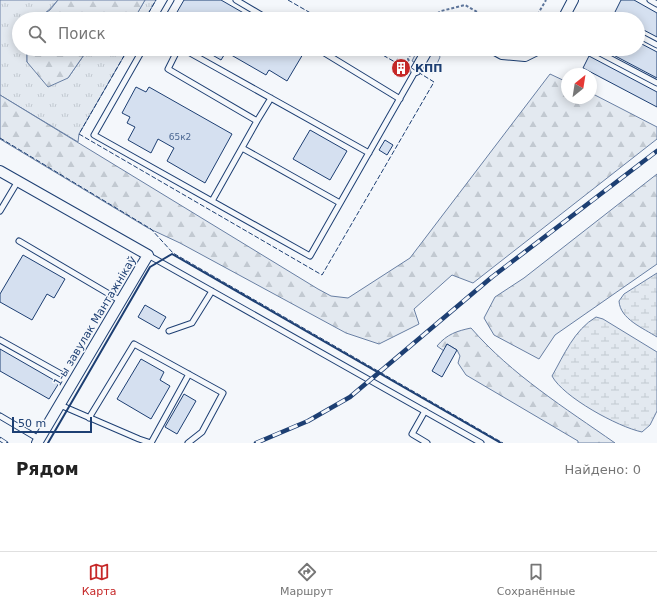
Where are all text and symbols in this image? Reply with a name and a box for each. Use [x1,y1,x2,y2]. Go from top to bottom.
search box [12,12,645,56]
icon: search [26,23,48,45]
text: Поиск [58,25,106,43]
building icon: КПП [390,57,412,79]
place label: КПП [415,62,442,75]
north arrow [561,68,597,104]
house number: 65к2 [169,132,191,142]
street label: 1-ы завулак Мантажнікаў [51,253,139,388]
scale bar [12,415,92,434]
text: 50 m [18,417,46,430]
text: Рядом [16,459,79,479]
text: Найдено: 0 [565,462,641,477]
tab: Карта [82,561,116,598]
tab: Маршрут [280,561,333,598]
tab: Сохранённые [497,561,575,598]

